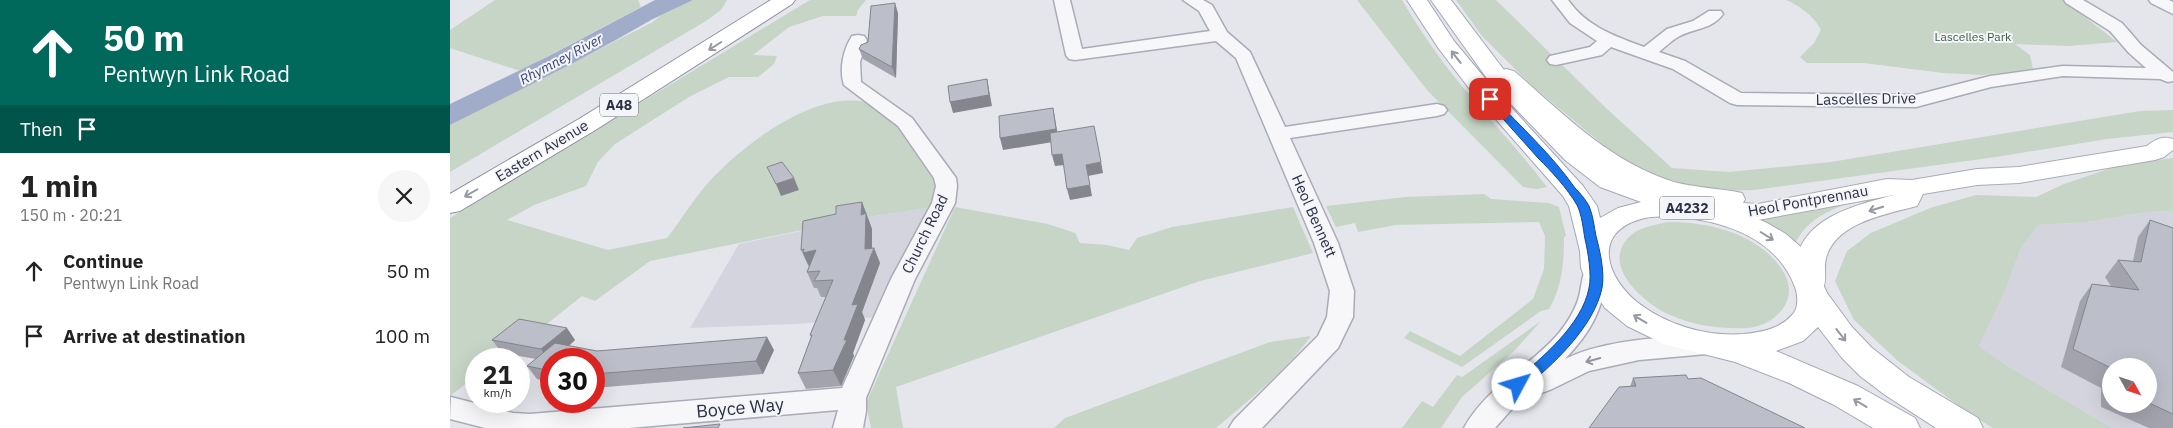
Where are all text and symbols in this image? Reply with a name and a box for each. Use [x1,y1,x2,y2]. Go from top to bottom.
text: 50 m [103,15,185,61]
icon: ahead [20,20,85,85]
water label: Rhymney River [516,29,606,88]
park label: Lascelles Park [1935,29,2012,44]
one-way arrow [708,41,722,51]
one-way arrow [1450,51,1461,64]
text: Pentwyn Link Road [103,59,290,88]
pin [1469,78,1511,120]
icon: arrive [1476,85,1504,113]
street label: Lascelles Drive [1816,88,1916,109]
road number: A48 [600,94,638,116]
icon: arrive [73,115,101,143]
street label: Eastern Avenue [492,115,592,186]
text: Then [20,117,63,141]
text: 1 min [20,166,98,205]
button: close [378,170,430,222]
street label: Heol Bennett [1288,171,1341,260]
street label: Heol Pontprennau [1746,181,1870,220]
one-way arrow [465,189,479,199]
street label: Church Road [897,191,952,277]
road number: A4232 [1660,197,1714,220]
one-way arrow [1869,204,1885,214]
text: 150 m · 20:21 [20,205,122,225]
one-way arrow [1760,232,1774,242]
text: Continue [63,249,143,273]
icon: ahead [20,257,48,285]
text: 50 m [386,259,430,283]
text: Pentwyn Link Road [63,273,199,293]
one-way arrow [1634,313,1648,323]
icon: arrive [20,322,48,350]
text: Arrive at destination [63,324,246,348]
text: 100 m [375,324,430,348]
one-way arrow [1836,328,1846,342]
speed limit sign: 30 [540,348,605,413]
one-way arrow [1586,356,1602,365]
text: 21 [482,358,513,391]
position arrow [1491,358,1543,410]
north arrow [2102,358,2158,412]
map controls [2102,358,2157,413]
text: km/h [483,385,512,400]
street label: Boyce Way [695,392,785,423]
one-way arrow [1853,398,1867,408]

